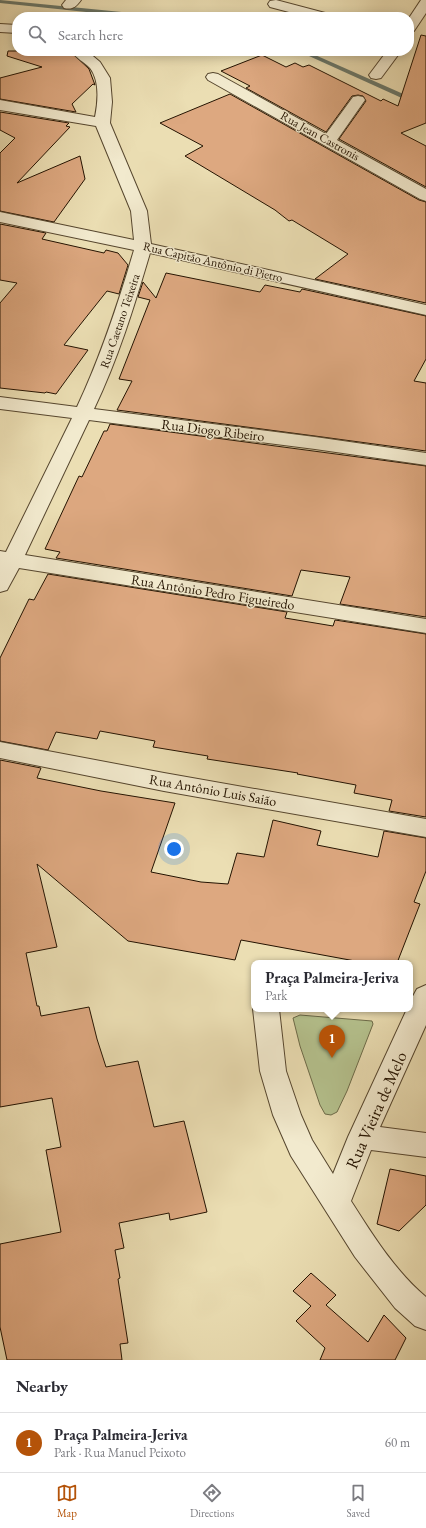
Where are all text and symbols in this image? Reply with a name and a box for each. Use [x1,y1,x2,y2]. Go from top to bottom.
search box [12,12,414,56]
icon: search [26,23,48,45]
text: Search here [58,25,123,44]
street label: Rua Jean Castronis [277,108,363,164]
street label: Rua Capitão Antônio di Pietro [142,238,284,286]
street label: Rua Caetano Teixeira [96,271,144,370]
street label: Rua Diogo Ribeiro [160,415,266,445]
street label: Rua Antônio Pedro Figueiredo [130,570,296,614]
street label: Rua Antônio Luis Saião [148,770,278,810]
your location [164,839,184,859]
popup [251,960,413,1012]
text: Praça Palmeira-Jeriva [265,968,399,987]
text: Park [265,987,287,1004]
pin: 1 [319,1025,345,1058]
street label: Rua Vieira de Melo [340,1048,412,1172]
text: Nearby [16,1375,68,1397]
text: Praça Palmeira-Jeriva [54,1425,188,1444]
text: 1 [26,1434,32,1451]
text: 60 m [385,1434,410,1451]
text: Park · Rua Manuel Peixoto [54,1444,186,1461]
tab: Map [56,1482,78,1520]
tab: Directions [190,1482,234,1520]
tab: Saved [346,1482,370,1520]

